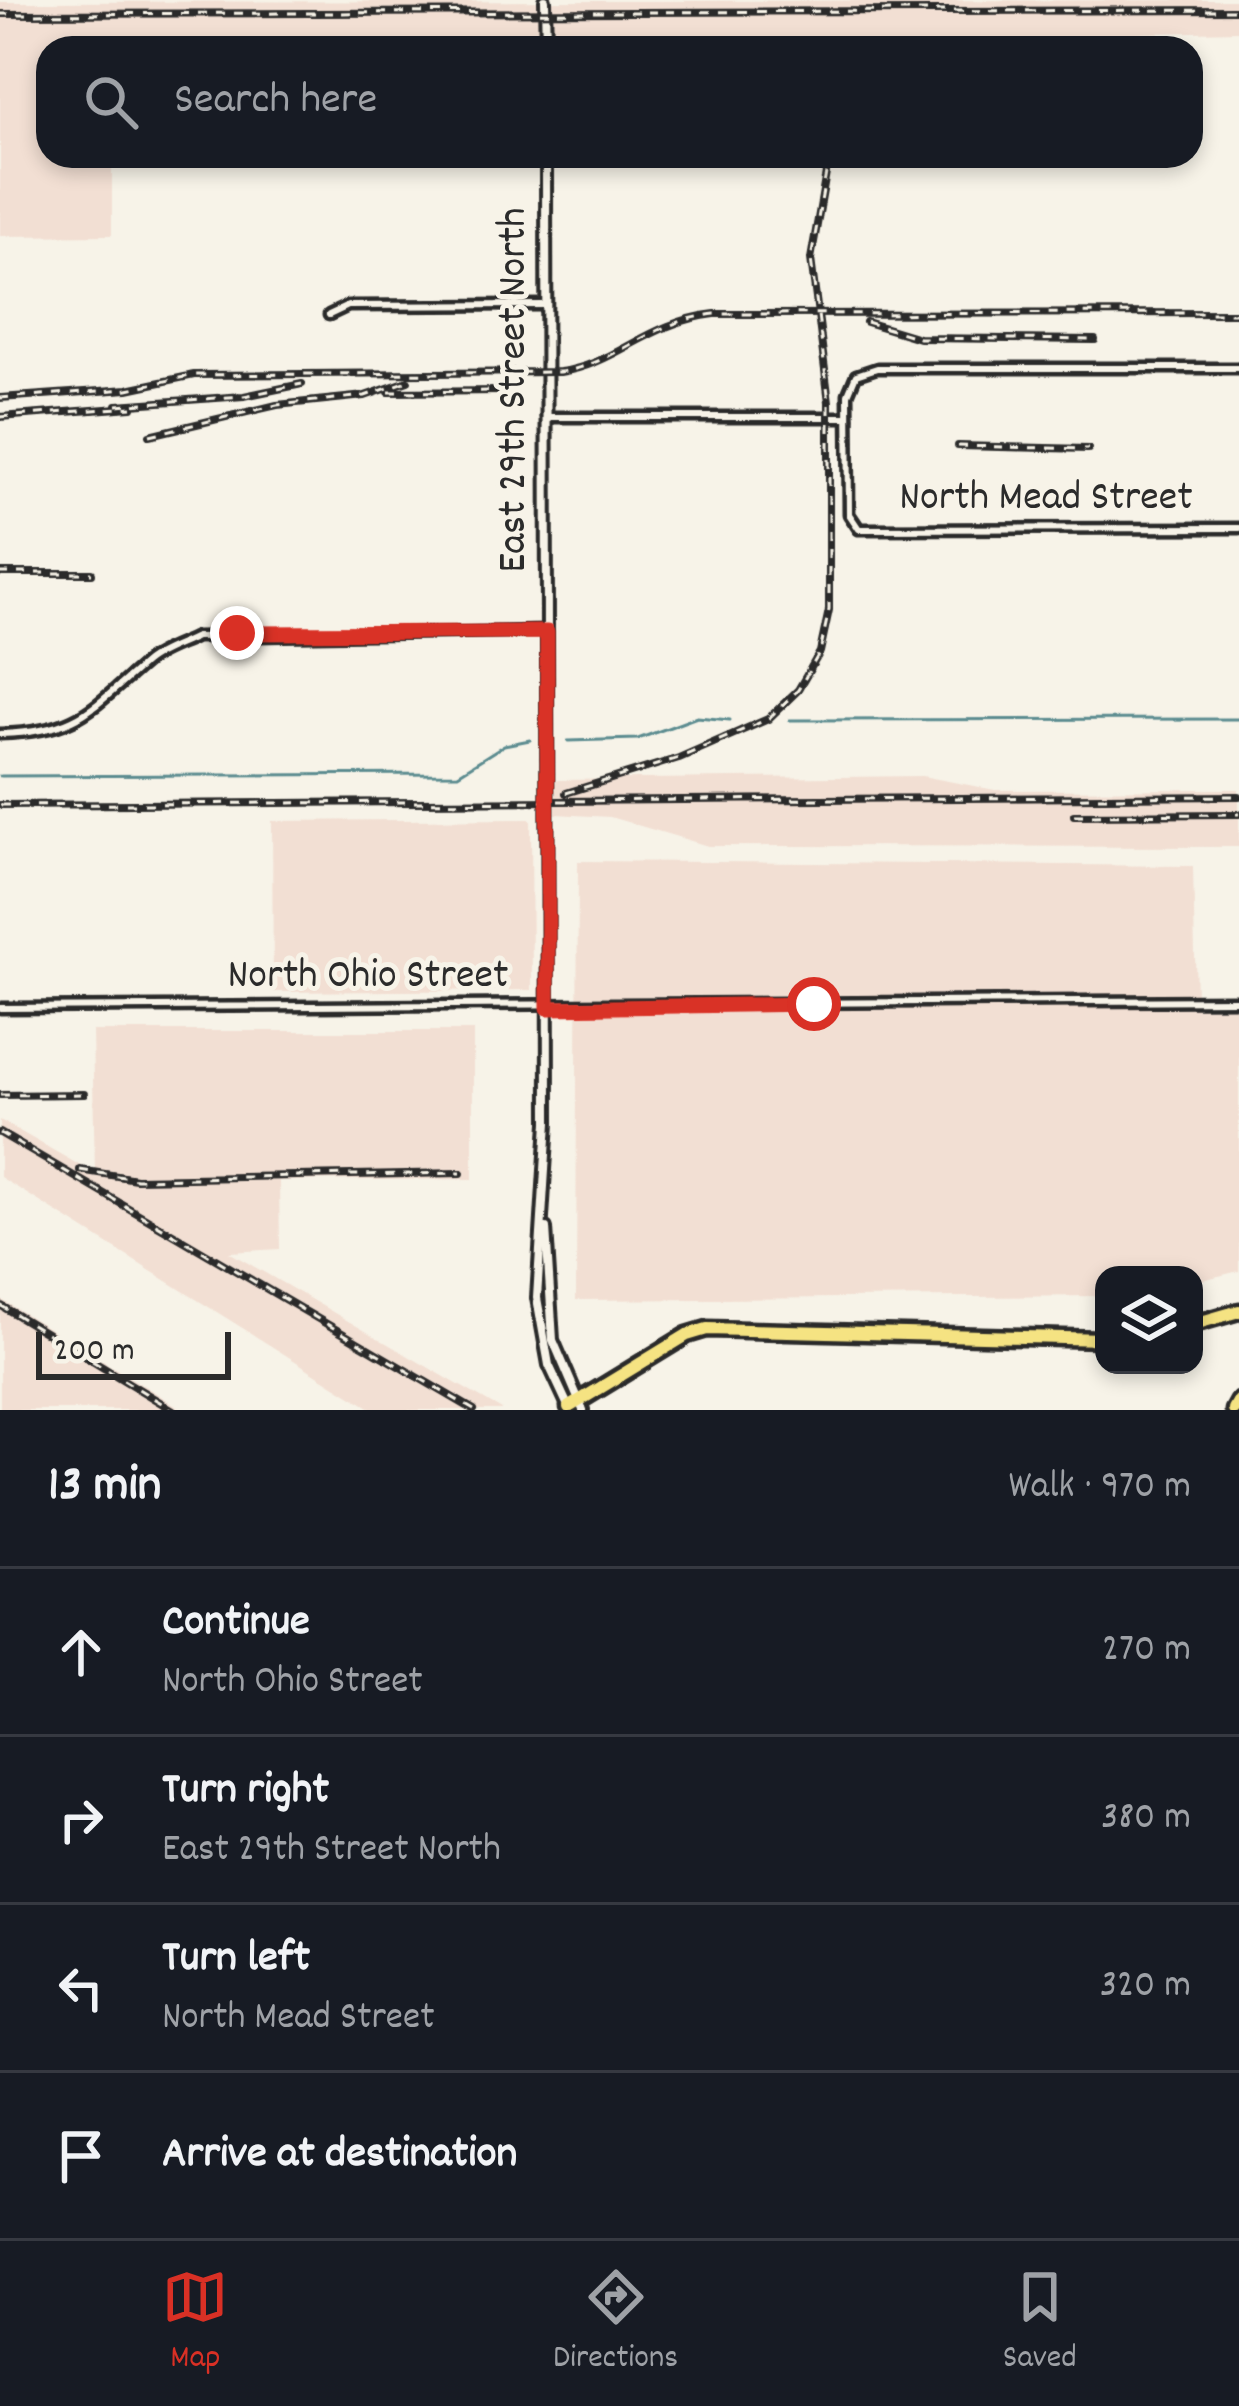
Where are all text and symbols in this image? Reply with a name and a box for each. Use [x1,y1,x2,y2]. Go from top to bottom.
search box [36,36,1203,168]
icon: search [78,69,144,135]
text: Search here [174,70,377,134]
street label: East 29th Street North [486,208,546,572]
street label: North Mead Street [899,470,1193,530]
route end [210,606,264,660]
street label: North Ohio Street [228,948,508,1008]
route start [787,977,841,1031]
map controls [1095,1266,1203,1374]
button: layers [1095,1266,1203,1374]
scale bar [36,1326,231,1379]
text: 200 m [54,1329,135,1376]
text: 13 min [48,1452,161,1524]
text: Walk · 970 m [1008,1461,1191,1516]
text: Continue [162,1592,310,1656]
icon: ahead [48,1619,114,1685]
text: 270 m [1102,1624,1191,1679]
text: North Ohio Street [162,1656,423,1711]
text: Turn right [162,1760,329,1824]
icon: right [48,1787,114,1853]
text: 380 m [1101,1792,1191,1847]
text: East 29th Street North [162,1824,501,1879]
text: Turn left [162,1928,310,1992]
icon: left [48,1955,114,2021]
text: 320 m [1100,1960,1191,2015]
text: North Mead Street [162,1992,435,2047]
icon: arrive [48,2123,114,2189]
text: Arrive at destination [162,2124,517,2188]
tab: Map [162,2264,228,2383]
tab: Directions [553,2264,678,2383]
tab: Saved [1003,2264,1077,2383]

